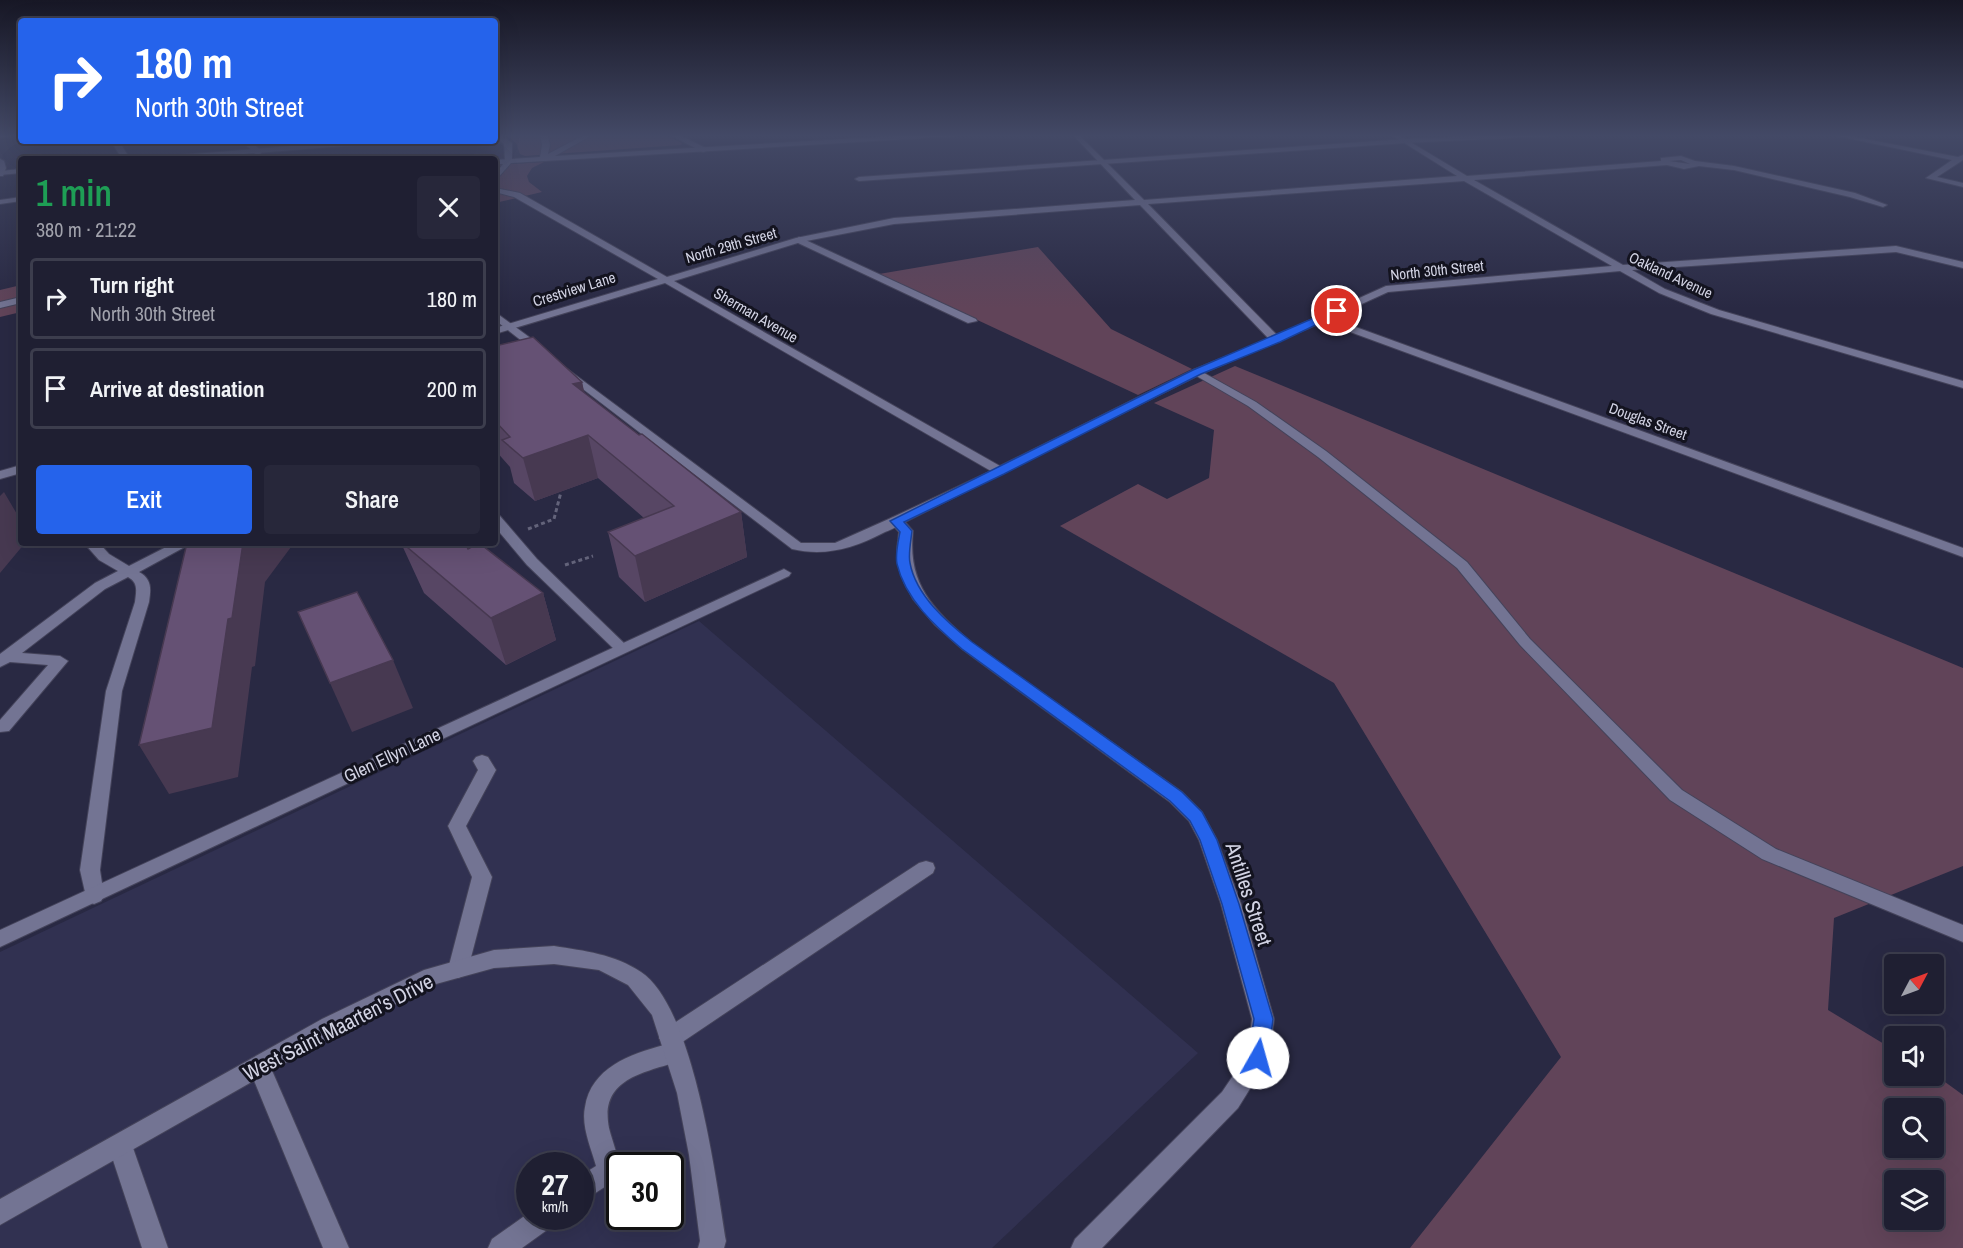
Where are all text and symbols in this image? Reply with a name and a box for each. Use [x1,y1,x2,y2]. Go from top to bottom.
text: 180 m [135,35,233,91]
icon: right [36,42,114,120]
text: North 30th Street [135,89,304,125]
text: 1 min [36,169,112,217]
button: close [417,176,480,239]
text: 380 m · 21:22 [36,216,136,243]
street label: North 29th Street [683,222,779,268]
street label: Oakland Avenue [1626,246,1716,304]
street label: North 30th Street [1389,255,1485,285]
street label: Crestview Lane [530,266,618,312]
text: Turn right [90,270,174,300]
icon: right [39,282,72,315]
street label: Sherman Avenue [710,282,802,348]
text: 180 m [427,284,477,314]
pin [1311,285,1362,336]
icon: arrive [1320,294,1353,327]
text: North 30th Street [90,300,215,327]
icon: arrive [39,372,72,405]
text: Arrive at destination [90,374,264,404]
text: 200 m [427,374,477,404]
street label: Douglas Street [1606,397,1690,445]
button: Exit [36,465,252,534]
button: Share [264,465,480,534]
street label: Glen Ellyn Lane [339,722,445,788]
street label: Antilles Street [1218,838,1279,950]
north arrow [1884,954,1944,1014]
map controls [1884,954,1944,1230]
street label: West Saint Maarten's Drive [238,966,438,1088]
position arrow [1226,1026,1290,1090]
button: sound [1884,1026,1944,1086]
button: search [1884,1098,1944,1158]
speed limit sign: 30 [606,1152,684,1230]
text: 27 [541,1164,569,1204]
button: layers [1884,1170,1944,1230]
text: km/h [542,1196,568,1217]

